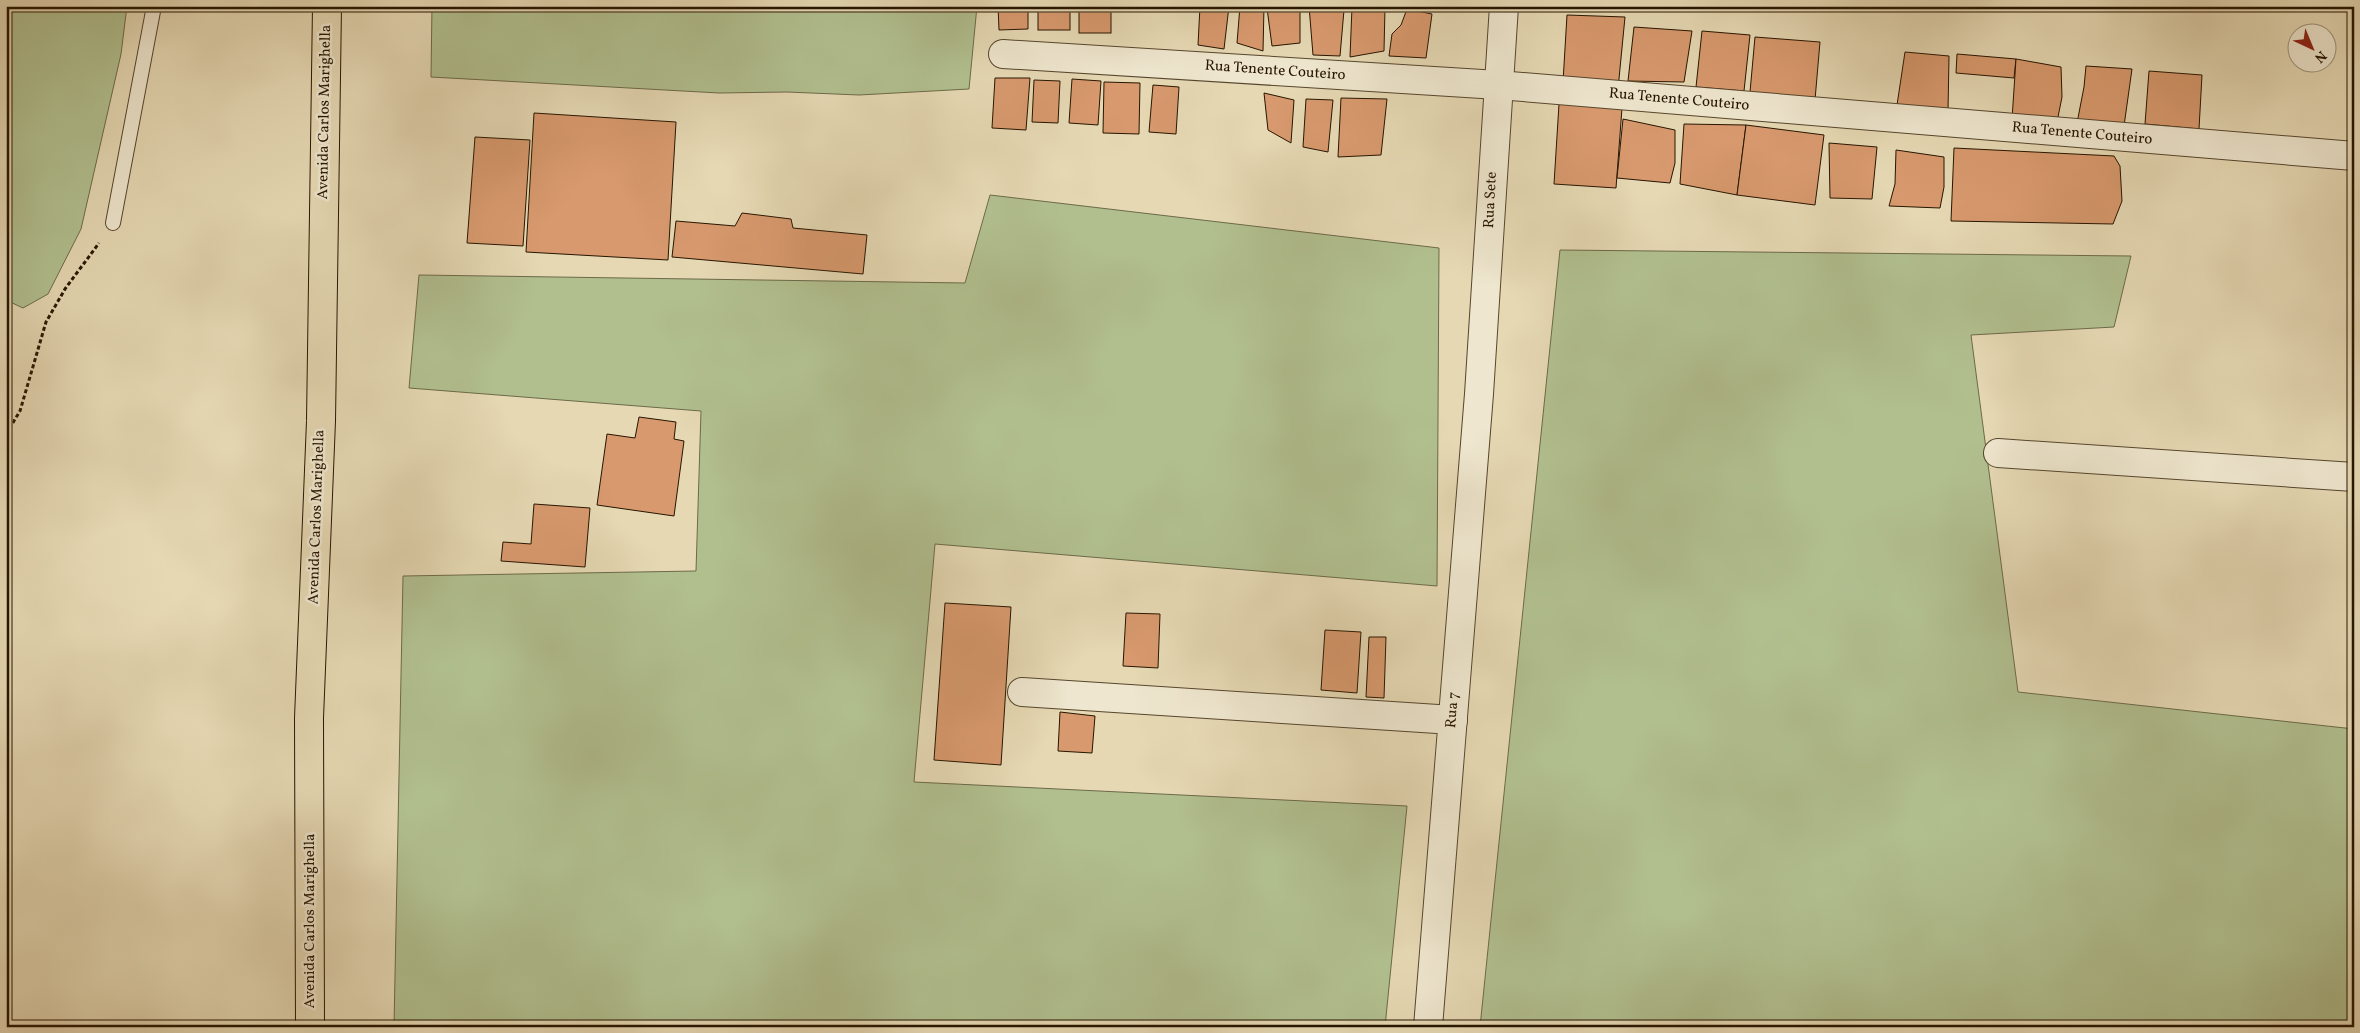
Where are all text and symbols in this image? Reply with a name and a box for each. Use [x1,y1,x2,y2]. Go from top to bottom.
north arrow [2288,22,2338,72]
street label: Avenida Carlos Marighella [313,24,337,200]
text: N [2310,46,2330,67]
street label: Rua Tenente Couteiro [1204,56,1346,86]
street label: Rua Tenente Couteiro [1608,83,1750,117]
street label: Rua Tenente Couteiro [2011,117,2153,151]
street label: Rua Sete [1479,171,1503,229]
street label: Avenida Carlos Marighella [303,429,331,605]
street label: Rua 7 [1441,691,1465,729]
street label: Avenida Carlos Marighella [300,834,321,1008]

